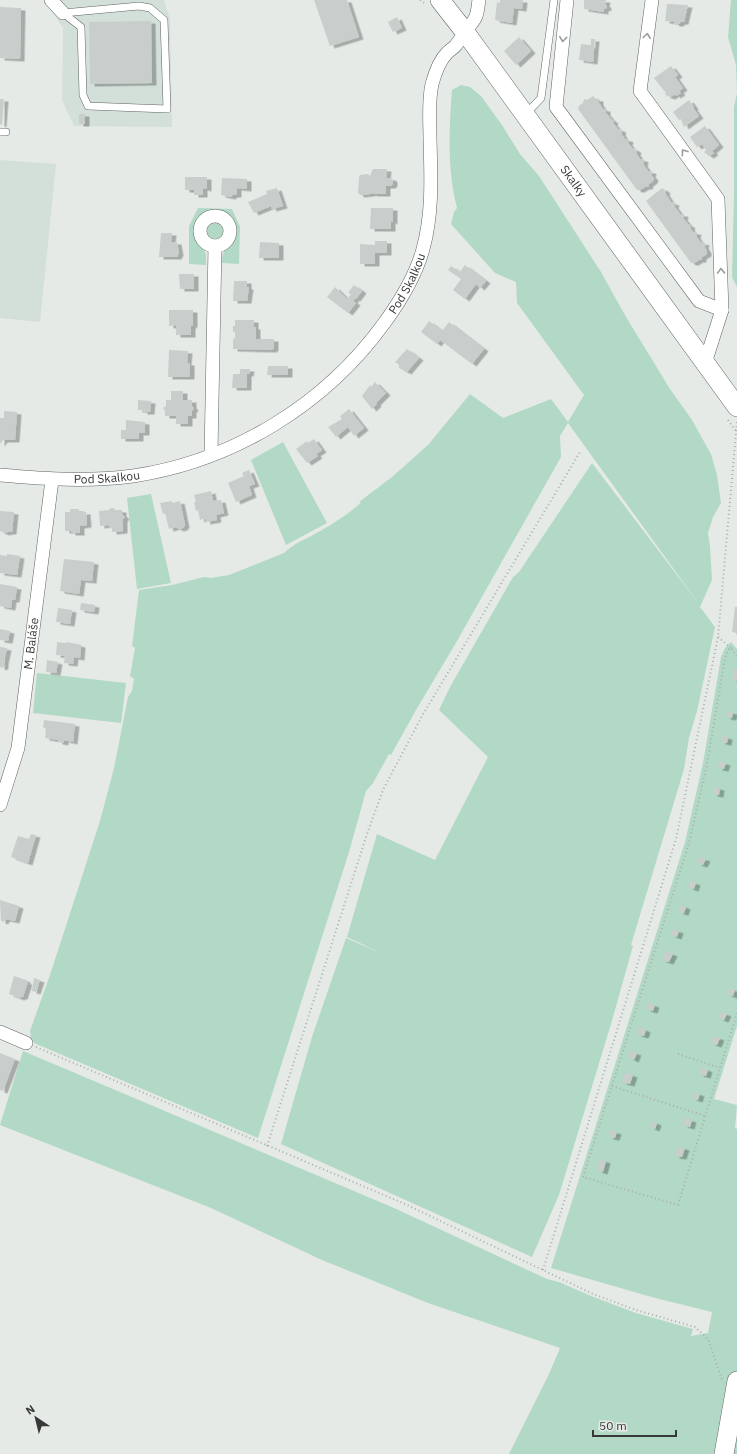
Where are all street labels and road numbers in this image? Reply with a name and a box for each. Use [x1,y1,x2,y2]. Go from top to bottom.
street label: Skalky [557,162,590,200]
street label: Pod Skalkou [385,251,428,317]
street label: Pod Skalkou [74,467,141,486]
street label: M. Baláše [20,616,42,670]

